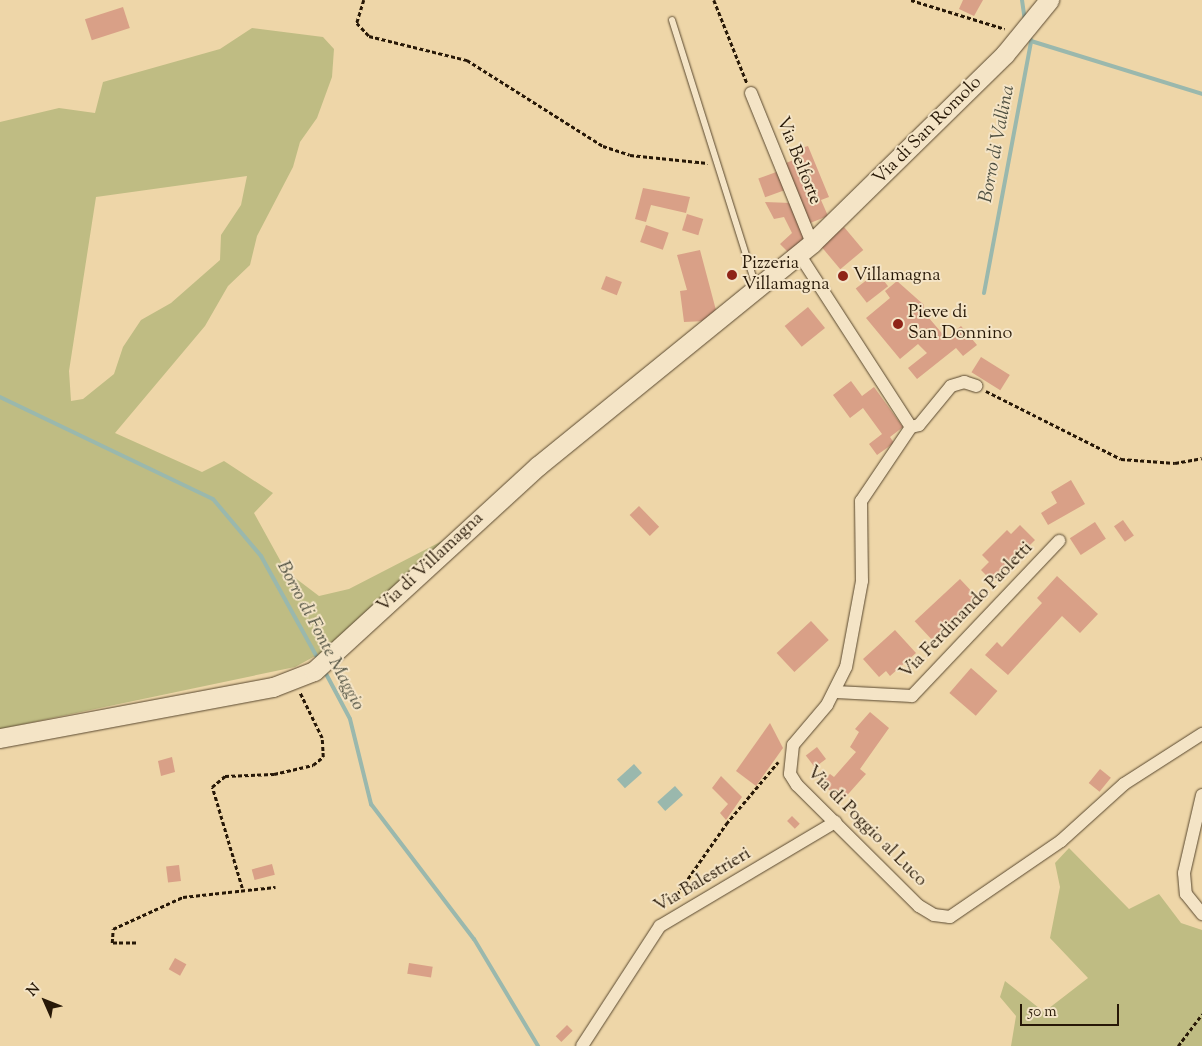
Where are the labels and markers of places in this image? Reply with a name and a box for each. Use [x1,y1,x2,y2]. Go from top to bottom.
place label: Pizzeria Villamagna [742,254,830,296]
place label: Villamagna [853,265,941,287]
marker: Pizzeria Villamagna [726,269,738,281]
marker: Villamagna [837,270,849,282]
place label: Pieve di San Donnino [908,303,1012,346]
marker: Pieve di San Donnino [892,318,904,330]

